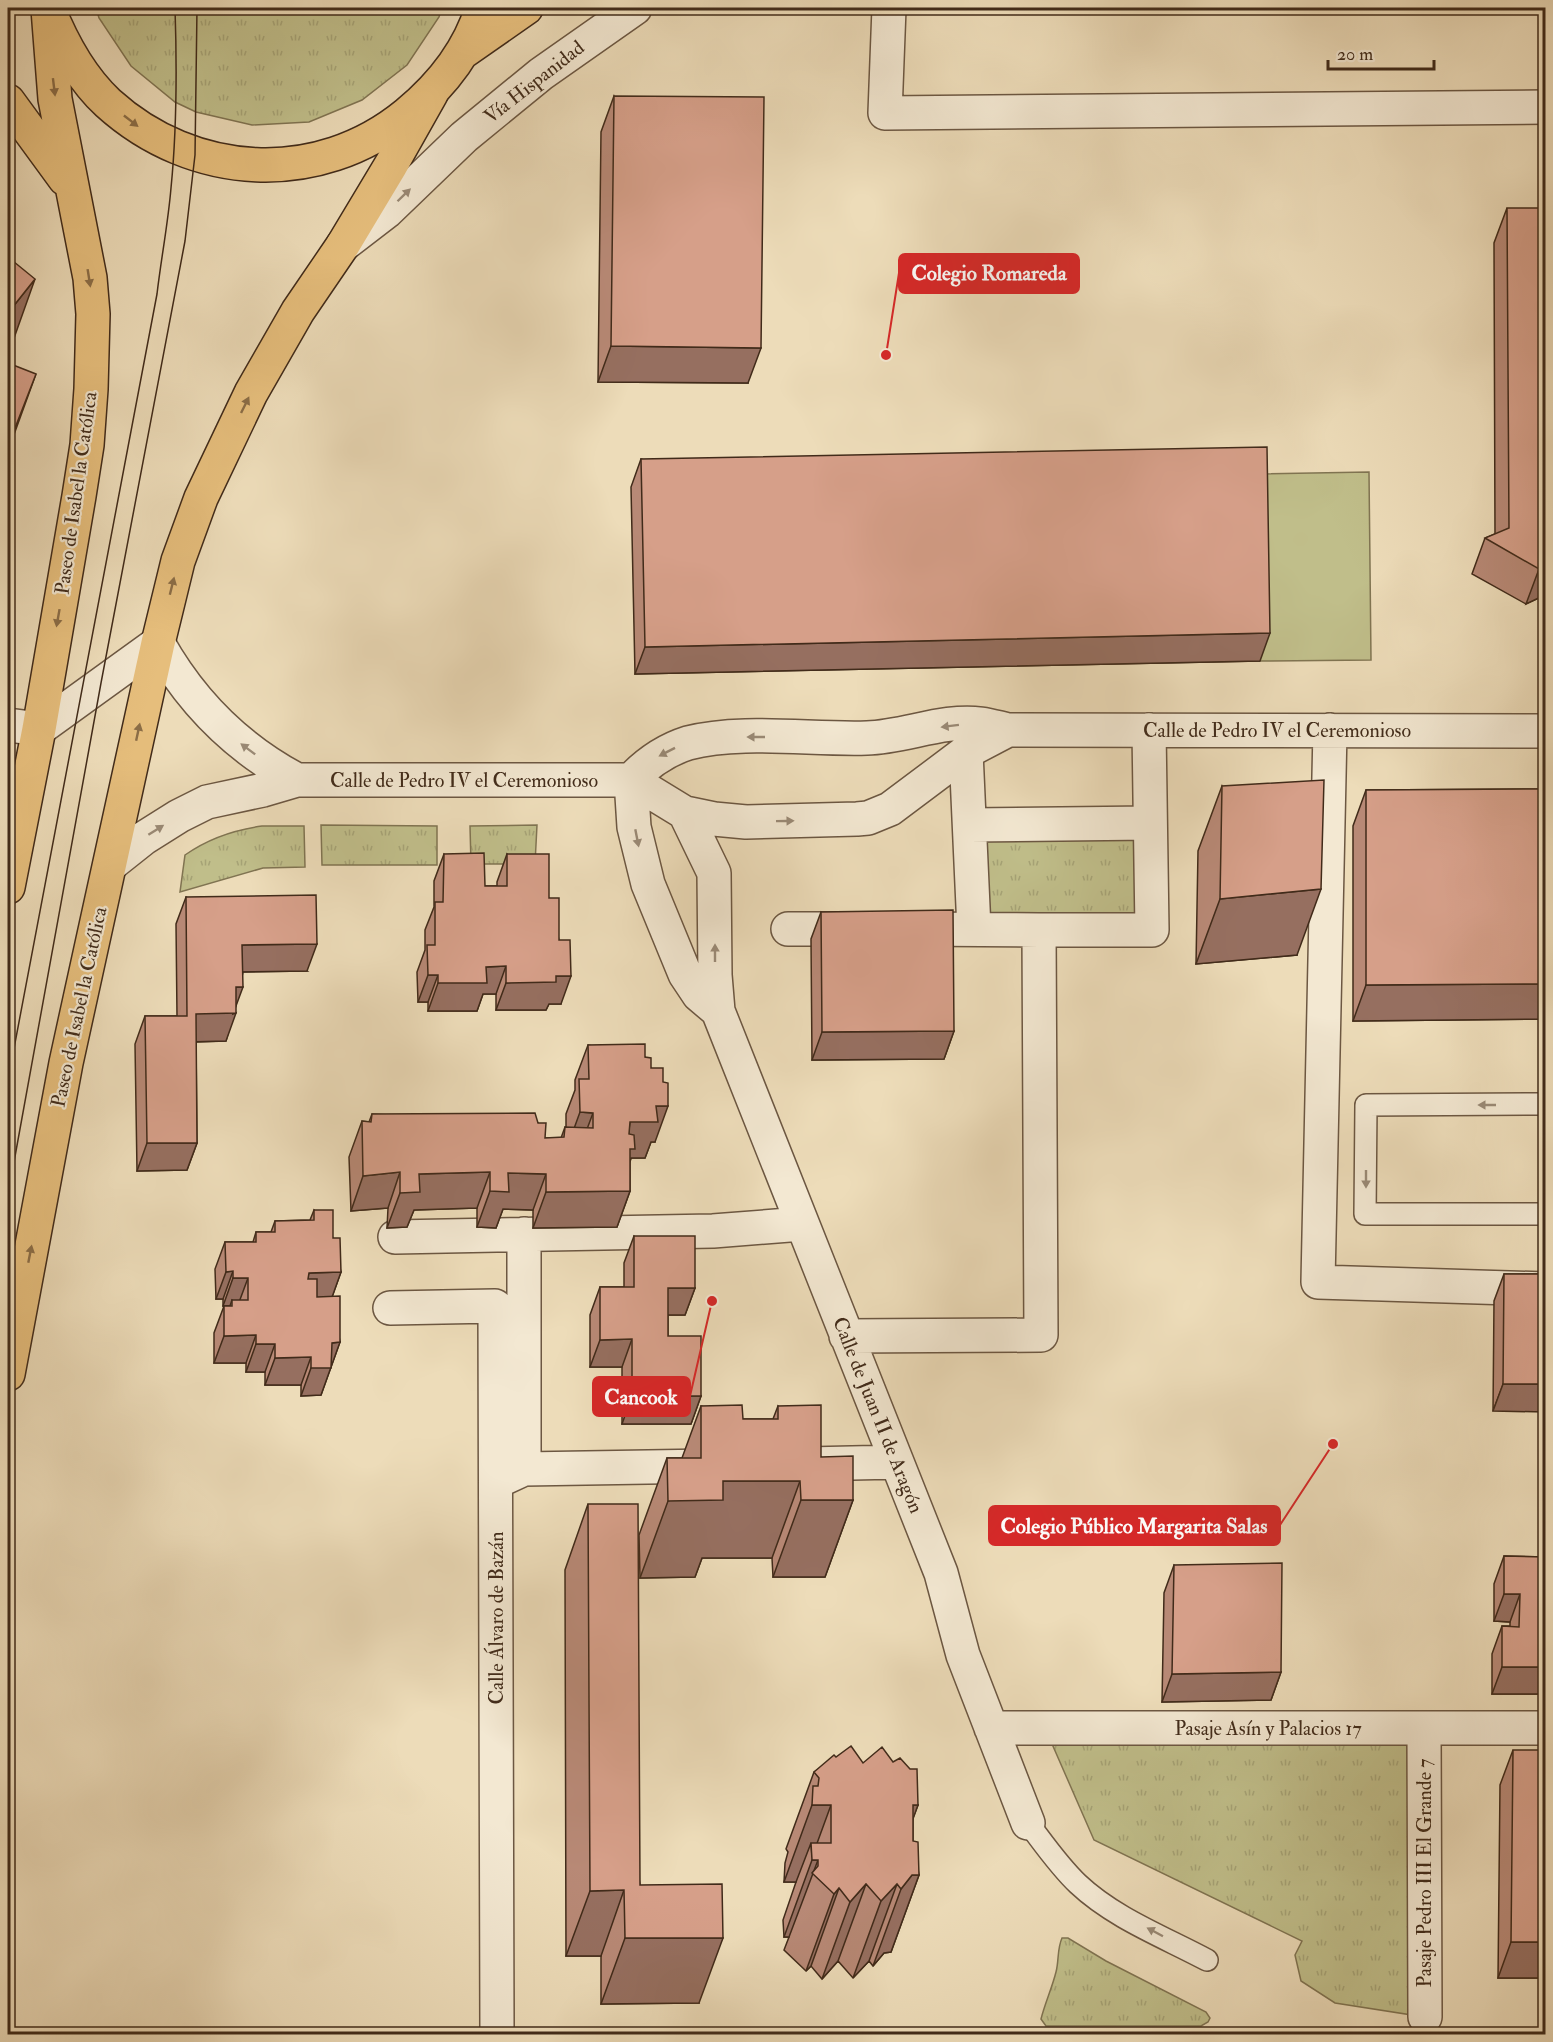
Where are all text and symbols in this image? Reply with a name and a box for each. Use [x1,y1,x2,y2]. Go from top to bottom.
scale bar [1328,33,1434,71]
street label: Vía Hispanidad [479,35,590,130]
text: 20 m [1337,43,1373,66]
one-way arrow [49,77,59,96]
one-way arrow [123,114,138,126]
one-way arrow [397,188,411,202]
callout: Colegio Romareda [899,254,1079,293]
text: Colegio Romareda [911,260,1068,287]
one-way arrow [85,269,94,288]
street label: Paseo de Isabel la Católica [49,389,103,596]
one-way arrow [240,397,249,414]
one-way arrow [168,577,177,595]
one-way arrow [53,608,62,627]
street label: Calle de Pedro IV el Ceremonioso [1143,718,1411,743]
one-way arrow [941,721,960,730]
one-way arrow [134,723,144,742]
one-way arrow [747,732,766,742]
one-way arrow [240,743,256,755]
one-way arrow [659,748,676,757]
street label: Calle de Pedro IV el Ceremonioso [330,768,598,793]
one-way arrow [775,816,794,826]
one-way arrow [148,824,164,835]
one-way arrow [633,829,642,848]
street label: Paseo de Isabel la Católica [46,904,113,1110]
one-way arrow [710,943,720,962]
one-way arrow [1478,1100,1497,1109]
one-way arrow [1361,1169,1371,1188]
one-way arrow [26,1245,35,1264]
street label: Calle de Juan II de Aragón [827,1313,929,1517]
callout: Cancook [593,1377,690,1416]
text: Cancook [604,1384,679,1411]
callout: Colegio Público Margarita Salas [989,1506,1280,1545]
text: Colegio Público Margarita Salas [1000,1513,1268,1540]
street label: Calle Álvaro de Bazán [483,1531,509,1705]
street label: Pasaje Asín y Palacios 17 [1174,1716,1362,1741]
street label: Pasaje Pedro III El Grande 7 [1412,1759,1437,1987]
one-way arrow [1146,1927,1163,1937]

